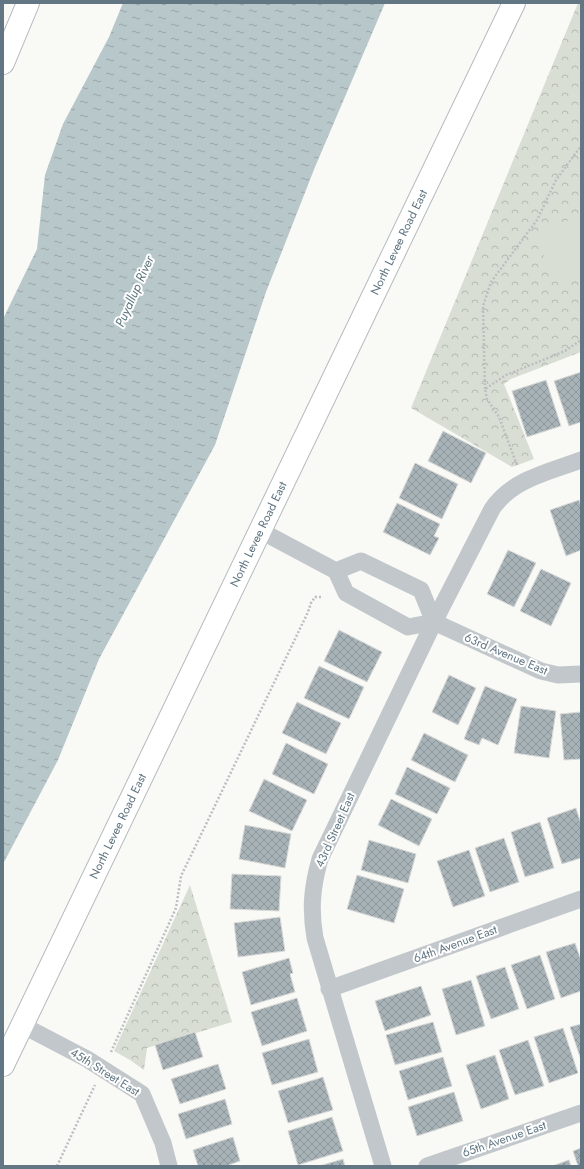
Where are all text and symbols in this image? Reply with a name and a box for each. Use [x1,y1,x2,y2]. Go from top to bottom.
street label: North Levee Road East [366,186,432,298]
water label: Puyallup River [110,252,159,330]
street label: North Levee Road East [225,478,291,590]
street label: 63rd Avenue East [461,628,551,680]
street label: North Levee Road East [85,770,151,882]
street label: 43rd Street East [310,789,360,870]
street label: 64th Avenue East [411,920,499,967]
street label: 45th Street East [67,1043,143,1101]
street label: 65th Avenue East [460,1116,548,1162]

